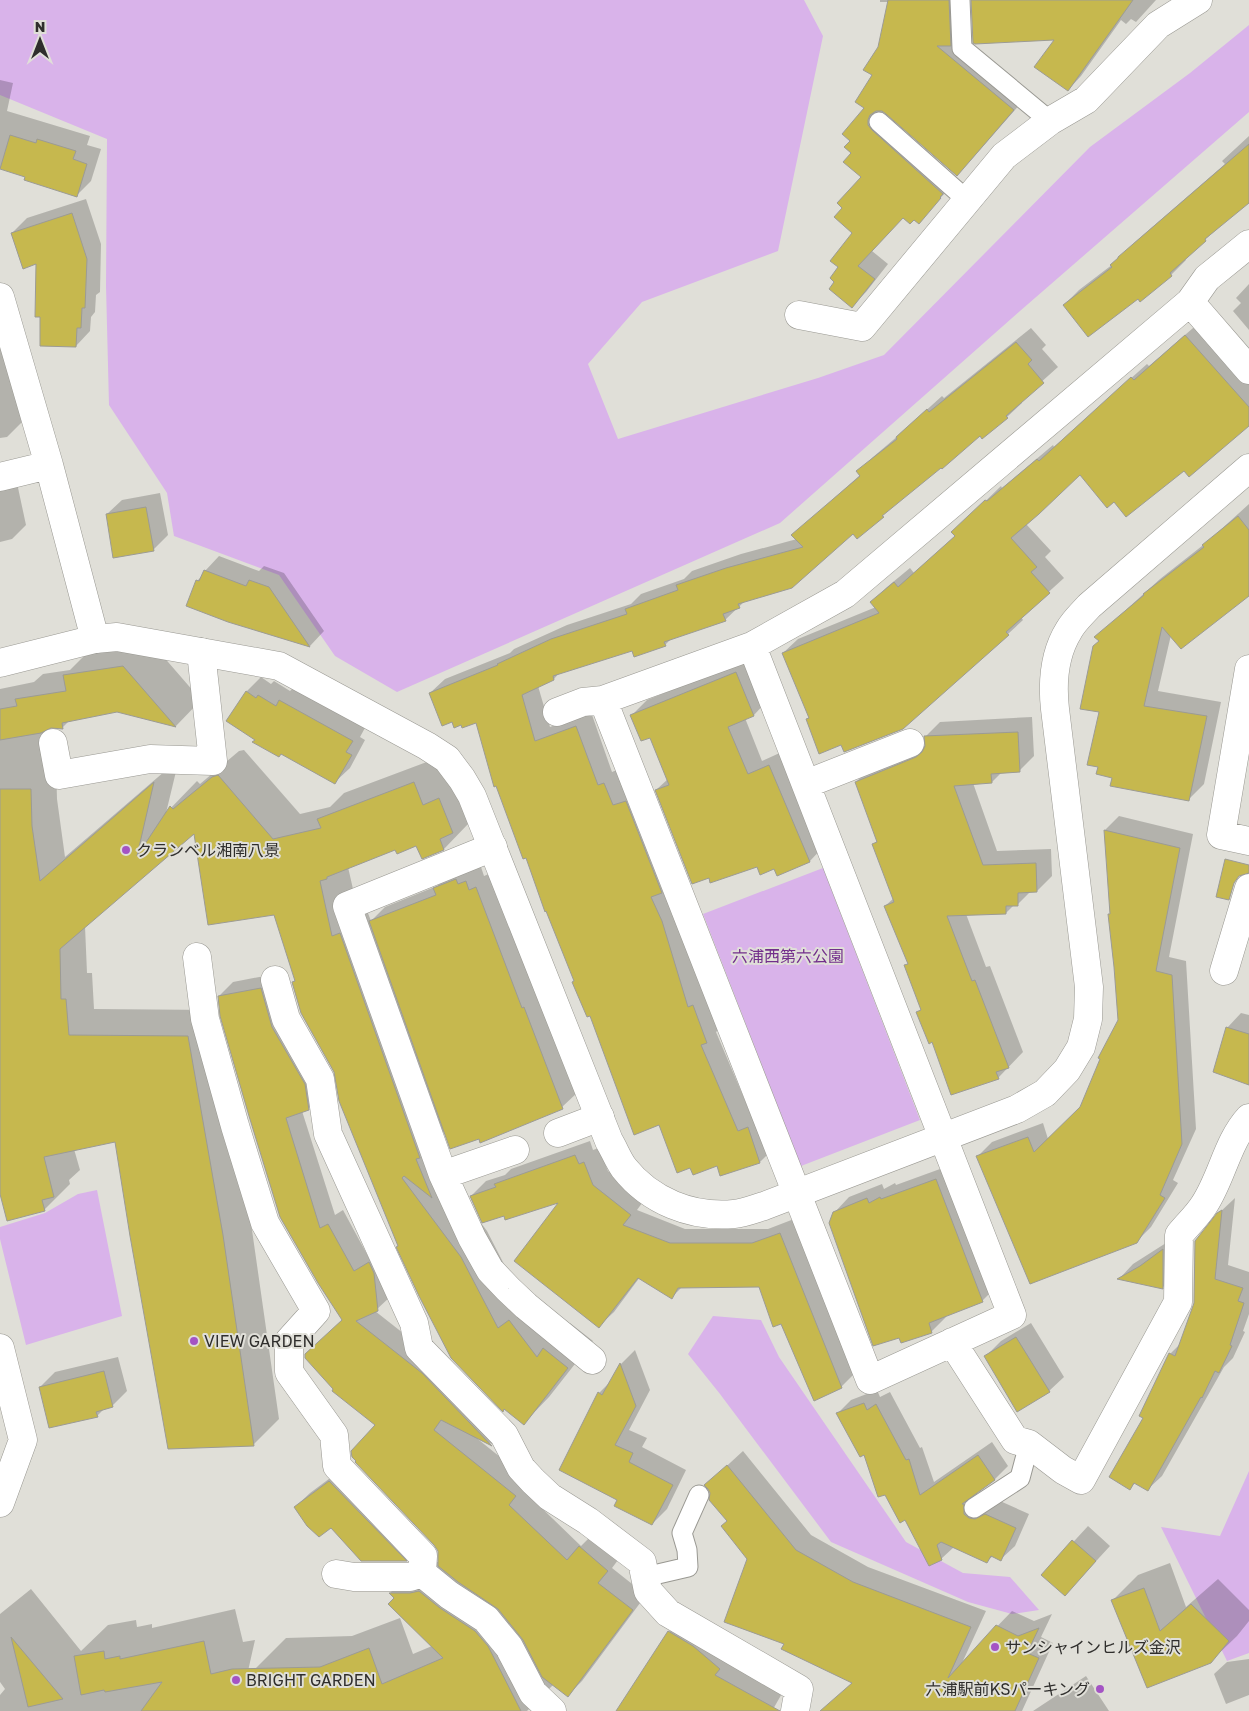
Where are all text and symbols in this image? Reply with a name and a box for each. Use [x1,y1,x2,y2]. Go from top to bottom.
north arrow [15,15,65,65]
text: N [35,18,45,35]
place label: クランベル湘南八景 [136,840,280,860]
marker: クランベル湘南八景 [120,844,132,856]
park label: 六浦西第六公園 [732,946,844,966]
place label: VIEW GARDEN [204,1331,315,1351]
marker: VIEW GARDEN [188,1335,200,1347]
place label: サンシャインヒルズ金沢 [1005,1637,1181,1657]
marker: サンシャインヒルズ金沢 [989,1641,1001,1653]
place label: BRIGHT GARDEN [246,1670,376,1690]
marker: BRIGHT GARDEN [230,1674,242,1686]
place label: 六浦駅前KSパーキング [926,1679,1090,1699]
marker: 六浦駅前KSパーキング [1094,1683,1106,1695]

